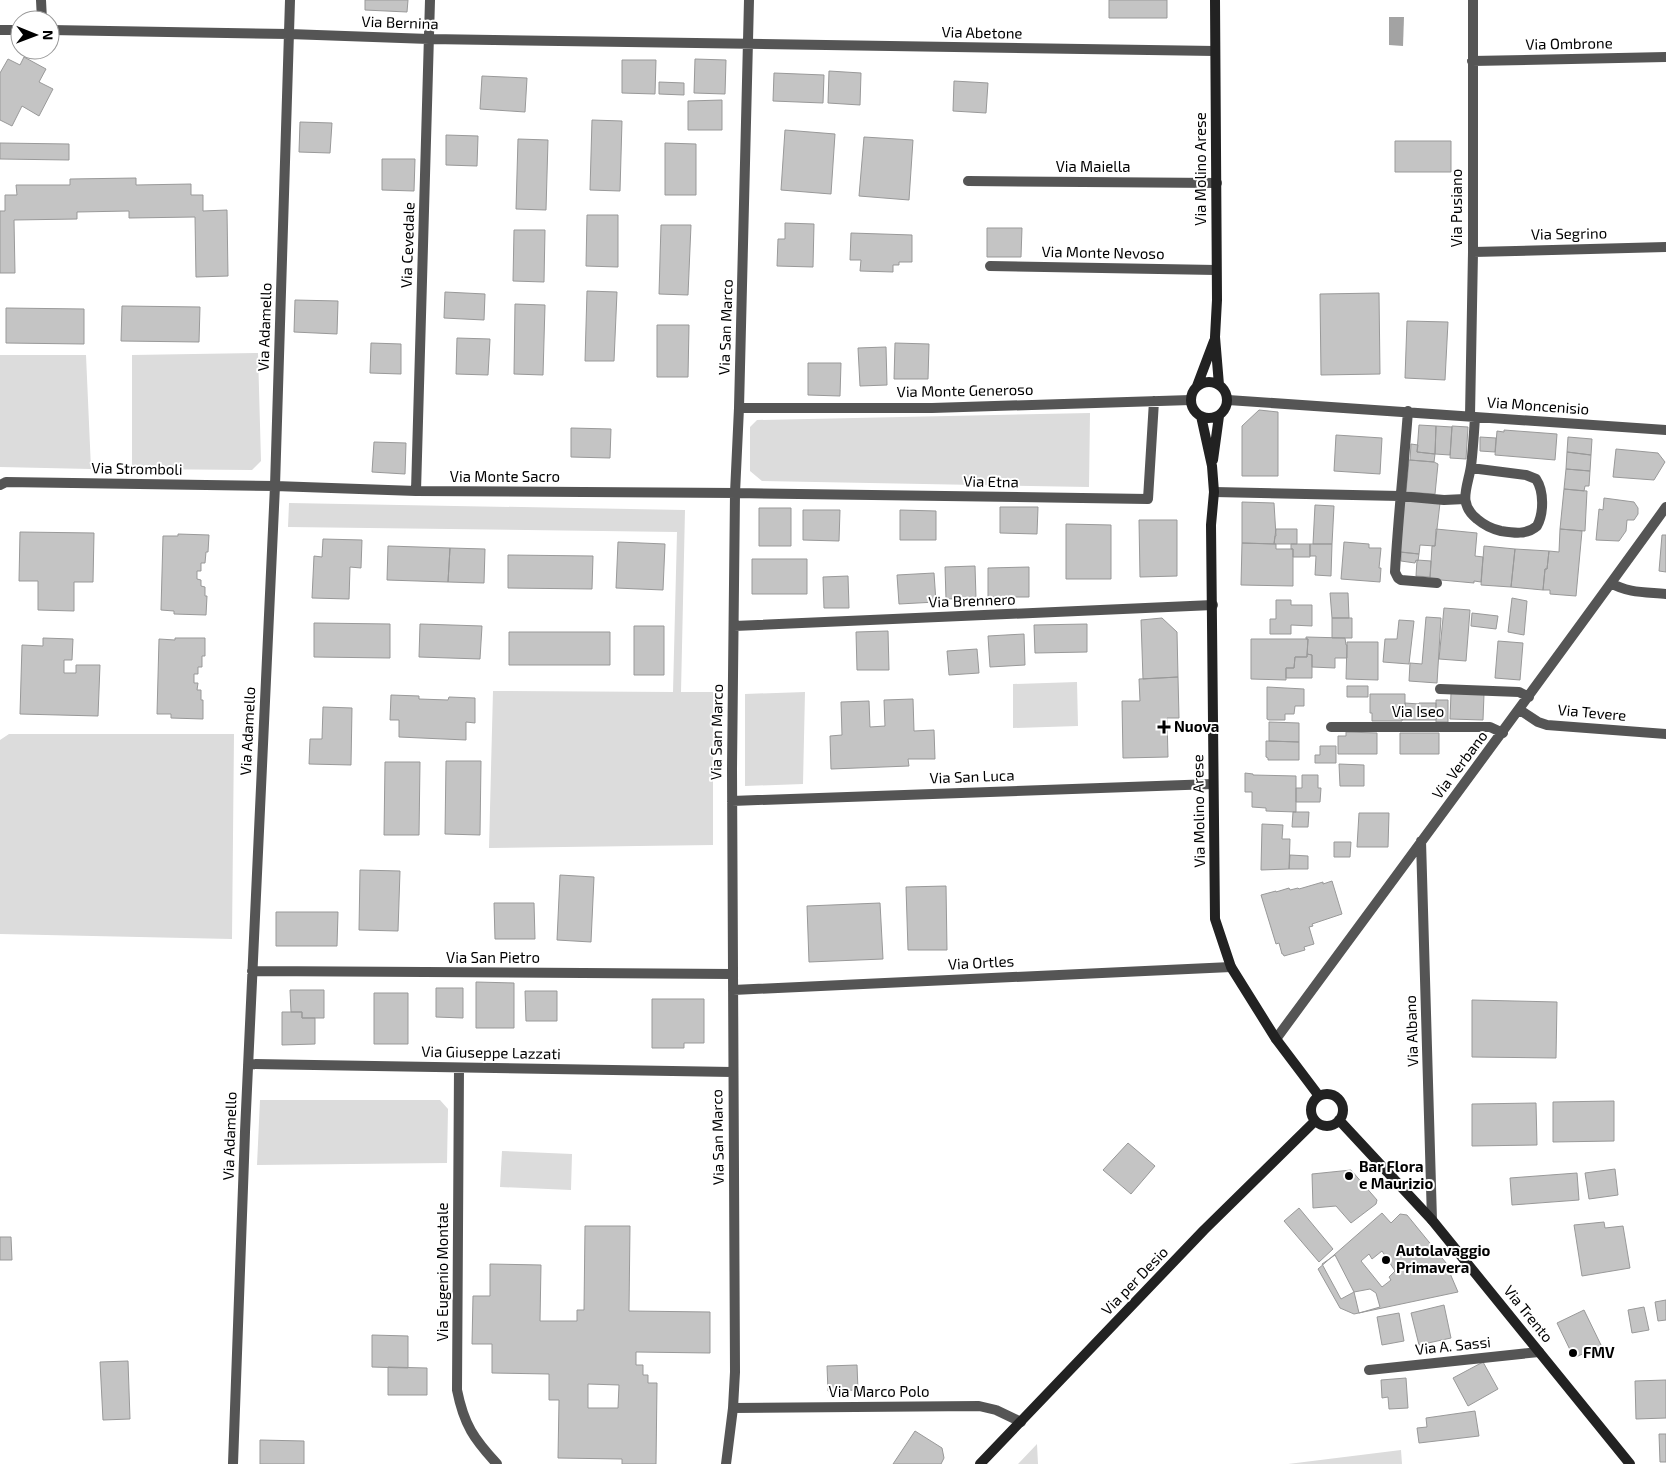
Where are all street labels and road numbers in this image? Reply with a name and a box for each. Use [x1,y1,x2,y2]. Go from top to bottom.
street label: Via Bernina [361,12,439,32]
street label: Via Abetone [941,22,1023,42]
street label: Via Ombrone [1525,33,1613,53]
street label: Via Molino Arese [1191,112,1209,226]
street label: Via Maiella [1056,157,1130,175]
street label: Via Pusiano [1447,169,1465,247]
street label: Via Cevedale [397,202,418,288]
street label: Via Segrino [1531,223,1607,243]
street label: Via Monte Nevoso [1041,242,1165,262]
street label: Via San Marco [714,279,736,375]
street label: Via Adamello [253,282,275,372]
street label: Via Monte Generoso [896,380,1033,400]
street label: Via Moncenisio [1486,392,1590,418]
street label: Via Stromboli [91,458,183,478]
street label: Via Monte Sacro [450,467,560,485]
street label: Via Etna [963,472,1019,490]
street label: Via Brennero [928,589,1016,611]
street label: Via San Marco [706,684,726,780]
street label: Via Adamello [236,686,258,776]
street label: Via Tevere [1557,700,1627,724]
street label: Via Iseo [1392,702,1444,720]
street label: Via Verbano [1428,727,1491,802]
street label: Via Molino Arese [1188,754,1208,868]
street label: Via San Luca [929,766,1015,786]
street label: Via San Pietro [446,948,540,966]
street label: Via Ortles [947,951,1015,973]
street label: Via Albano [1401,995,1421,1067]
street label: Via Giuseppe Lazzati [421,1042,561,1062]
street label: Via San Marco [707,1089,727,1185]
street label: Via Adamello [218,1091,240,1181]
street label: Via Eugenio Montale [433,1203,451,1341]
street label: Via per Desio [1097,1242,1171,1318]
street label: Via Trento [1500,1281,1557,1346]
street label: Via A. Sassi [1414,1332,1492,1358]
street label: Via Marco Polo [829,1382,929,1400]

